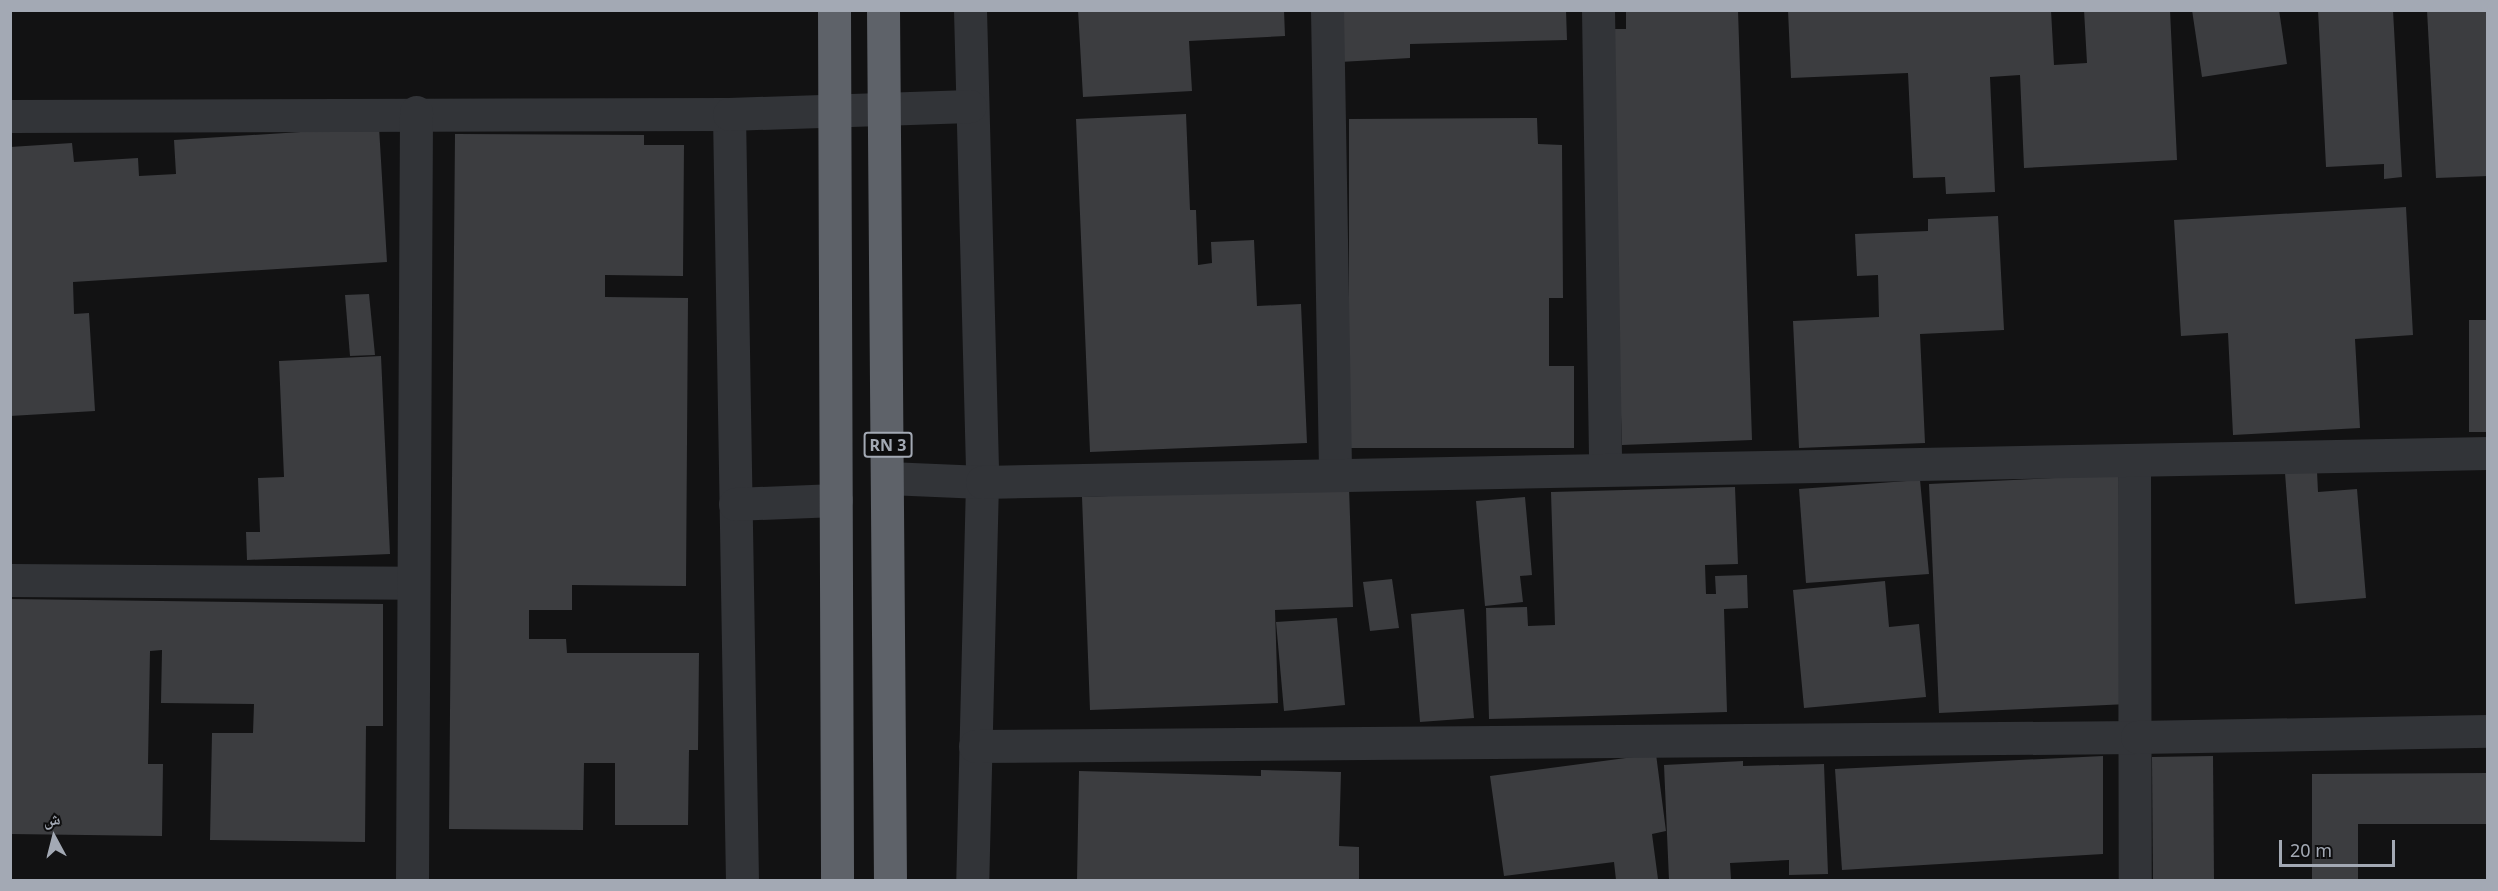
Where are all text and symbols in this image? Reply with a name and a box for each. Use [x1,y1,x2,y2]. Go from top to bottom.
road number: RN 3 [862,432,914,458]
north arrow [24,807,84,867]
text: ش [42,807,62,831]
scale bar [2282,828,2398,866]
text: 20 m [2290,838,2332,862]

